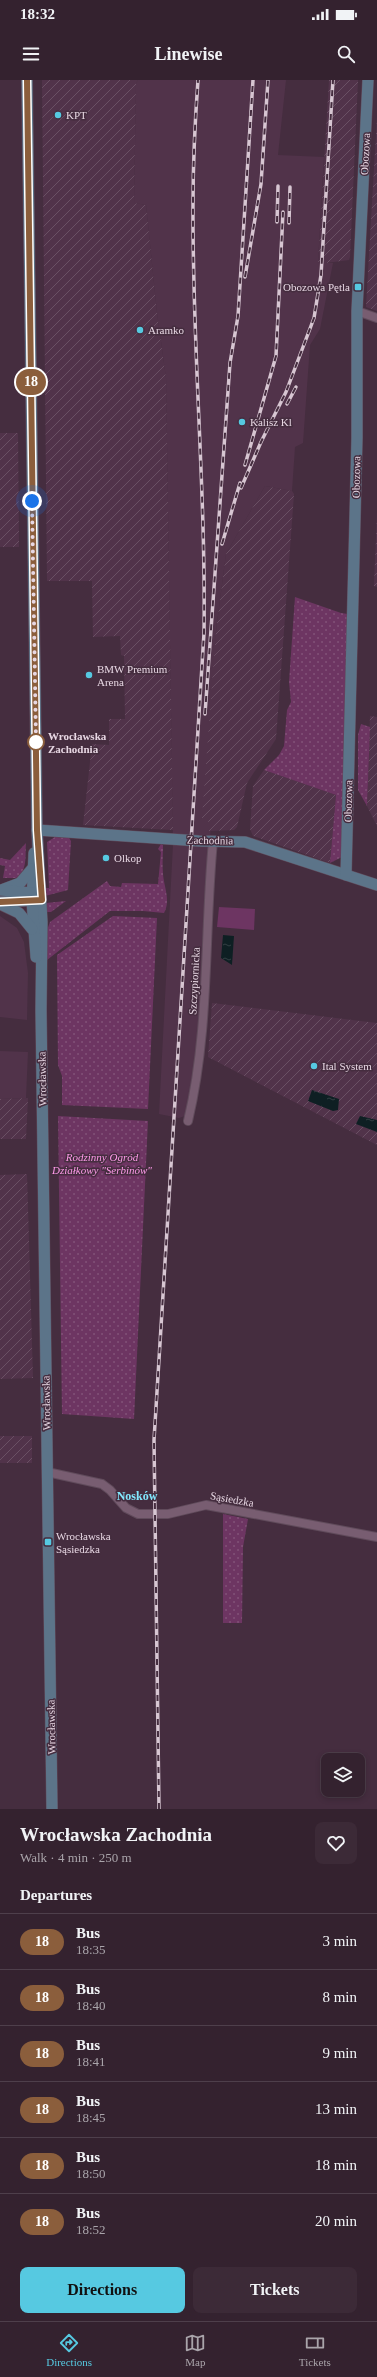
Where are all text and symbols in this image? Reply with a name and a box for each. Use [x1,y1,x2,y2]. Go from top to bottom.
text: 18:32 [20,6,55,22]
icon: menu [20,43,42,65]
icon: search [335,43,357,65]
text: Linewise [154,44,223,64]
place label: KPT [66,109,87,121]
marker: KPT [53,110,63,120]
street label: Obozowa [358,133,372,175]
place label: Obozowa Pętla [283,281,350,293]
marker: Obozowa Pętla [353,282,363,292]
place label: Aramko [148,324,185,336]
marker: Aramko [135,325,145,335]
line badge: 18 [13,369,49,395]
text: 18 [24,374,38,389]
place label: Kalisz Kl [250,416,292,428]
marker: Kalisz Kl [237,417,247,427]
street label: Obozowa [350,456,362,498]
your location [22,491,42,511]
place label: BMW Premium Arena [97,663,168,688]
marker: BMW Premium Arena [84,670,94,680]
place label: Wrocławska Zachodnia [48,730,107,755]
marker: Wrocławska Zachodnia [27,733,45,751]
street label: Obozowa [342,780,354,822]
street label: Zachodnia [187,834,233,846]
place label: Olkop [114,852,142,864]
marker: Olkop [101,853,111,863]
street label: Szczypiornicka [186,947,202,1015]
street label: Wrocławska [36,1052,48,1106]
place label: Ital System [322,1060,372,1072]
marker: Ital System [309,1061,319,1071]
park label: Rodzinny Ogród Działkowy "Serbinów" [51,1151,152,1176]
street label: Wrocławska [40,1376,52,1430]
district label: Nosków [117,1489,158,1503]
street label: Sąsiedzka [209,1489,255,1509]
place label: Wrocławska Sąsiedzka [56,1530,111,1555]
marker: Wrocławska Sąsiedzka [43,1537,53,1547]
street label: Wrocławska [45,1700,57,1754]
map controls [321,1753,365,1797]
button: layers [321,1753,365,1797]
button: heart [315,1822,357,1864]
text: Wrocławska Zachodnia [20,1824,212,1845]
text: Walk · 4 min · 250 m [20,1850,132,1865]
text: Departures [20,1887,92,1903]
text: Bus [76,1925,100,1941]
text: 3 min [322,1933,357,1949]
text: 18 [35,1934,49,1949]
text: 18:35 [76,1942,106,1957]
text: Bus [76,1981,100,1997]
text: 8 min [322,1989,357,2005]
text: 18 [35,1990,49,2005]
text: 18:40 [76,1998,106,2013]
text: Bus [76,2037,100,2053]
text: 9 min [322,2045,357,2061]
text: 18 [35,2046,49,2061]
text: 18:41 [76,2054,106,2069]
text: Bus [76,2093,100,2109]
text: 13 min [315,2101,357,2117]
text: 18 [35,2102,49,2117]
text: 18:45 [76,2110,106,2125]
text: Bus [76,2149,100,2165]
text: 18 min [315,2157,357,2173]
text: 18 [35,2158,49,2173]
text: 18:50 [76,2166,106,2181]
text: Bus [76,2205,100,2221]
text: 20 min [315,2213,357,2229]
text: 18 [35,2214,49,2229]
text: 18:52 [76,2222,106,2237]
button: Directions [20,2267,185,2313]
button: Tickets [193,2267,357,2313]
tab: Directions [46,2332,92,2368]
tab: Map [184,2332,206,2368]
tab: Tickets [299,2332,331,2368]

